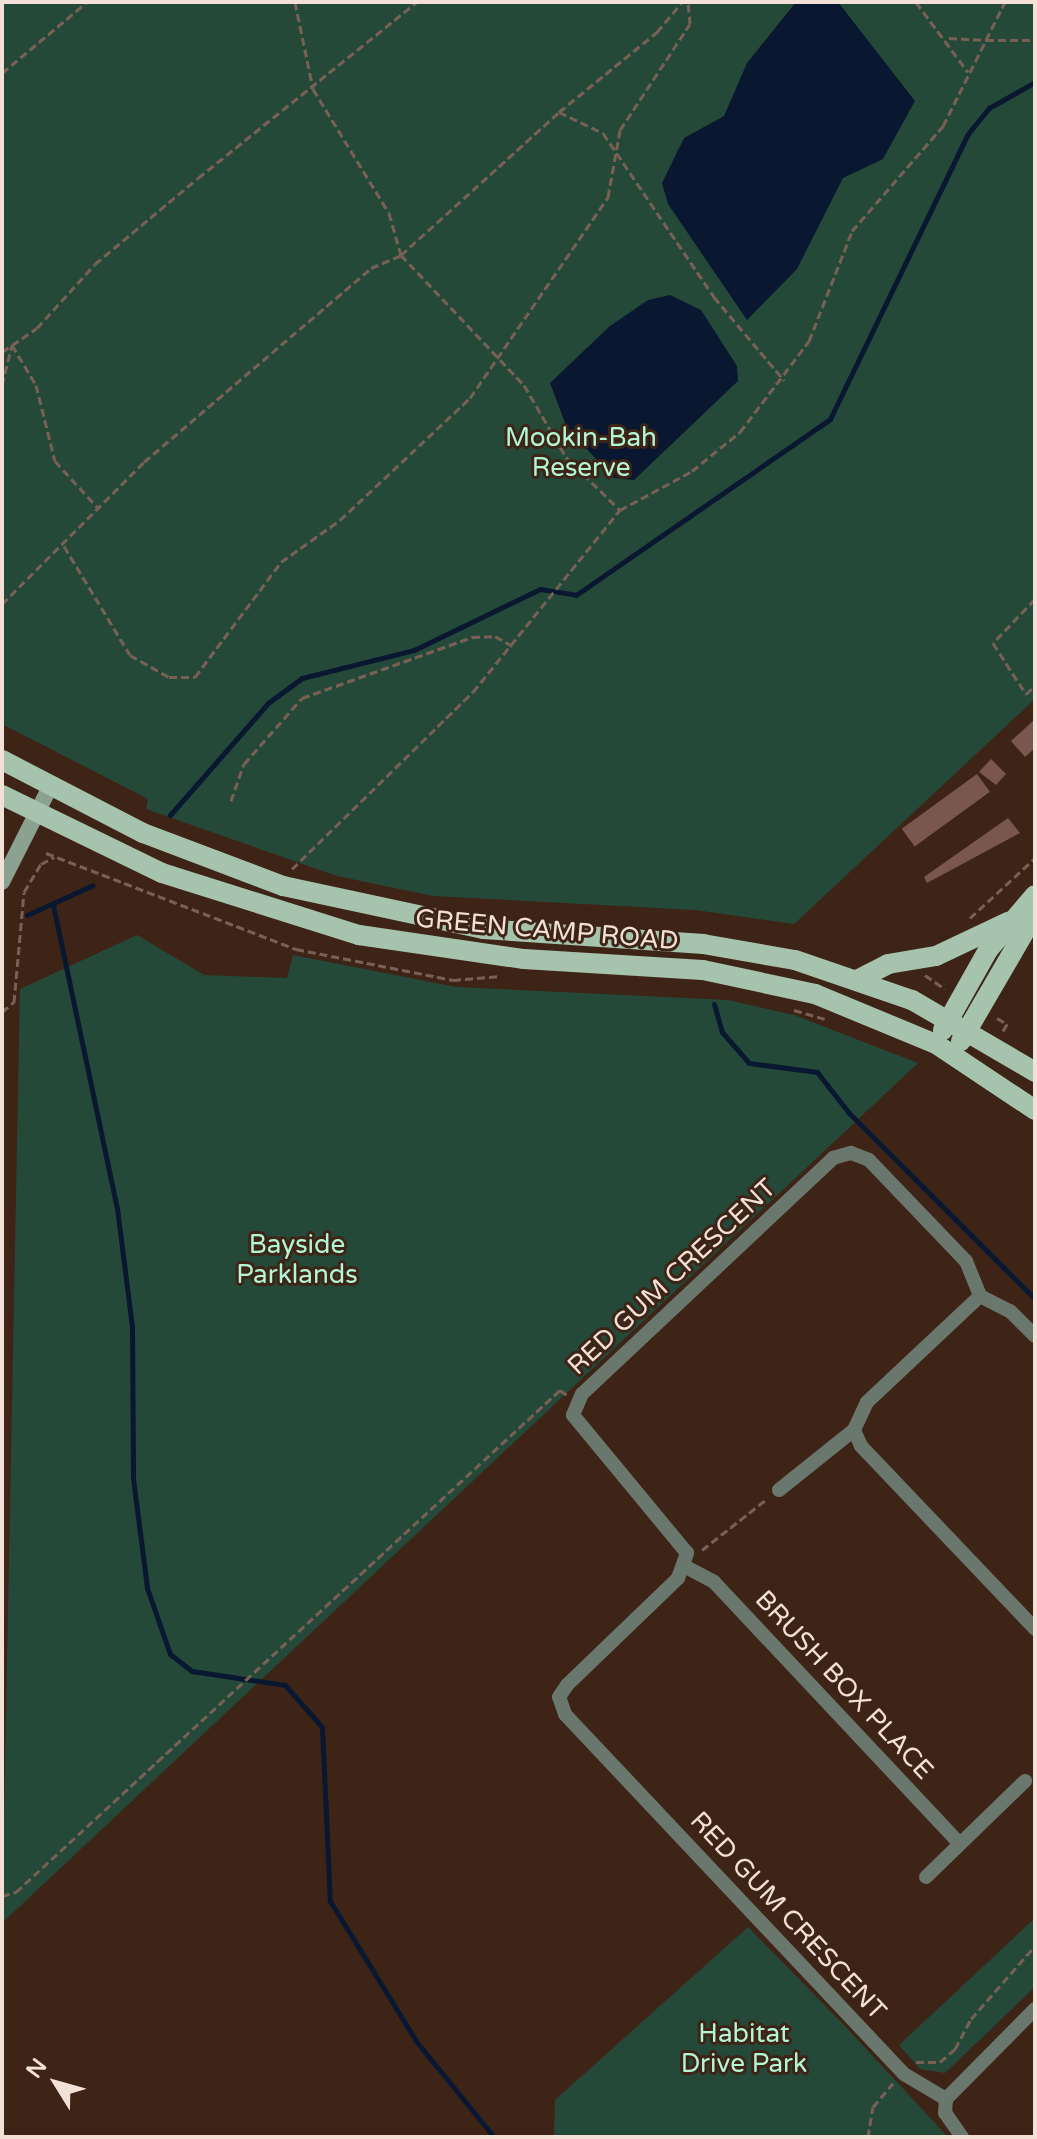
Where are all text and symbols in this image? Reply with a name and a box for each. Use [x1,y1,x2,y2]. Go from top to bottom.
park label: Mookin-Bah Reserve [505,422,657,484]
street label: GREEN CAMP ROAD [414,903,680,957]
street label: RED GUM CRESCENT [561,1172,783,1382]
park label: Bayside Parklands [236,1229,358,1290]
street label: BRUSH BOX PLACE [748,1584,940,1786]
street label: RED GUM CRESCENT [683,1805,893,2027]
park label: Habitat Drive Park [681,2018,807,2080]
north arrow [16,2043,96,2123]
text: N [21,2054,53,2083]

